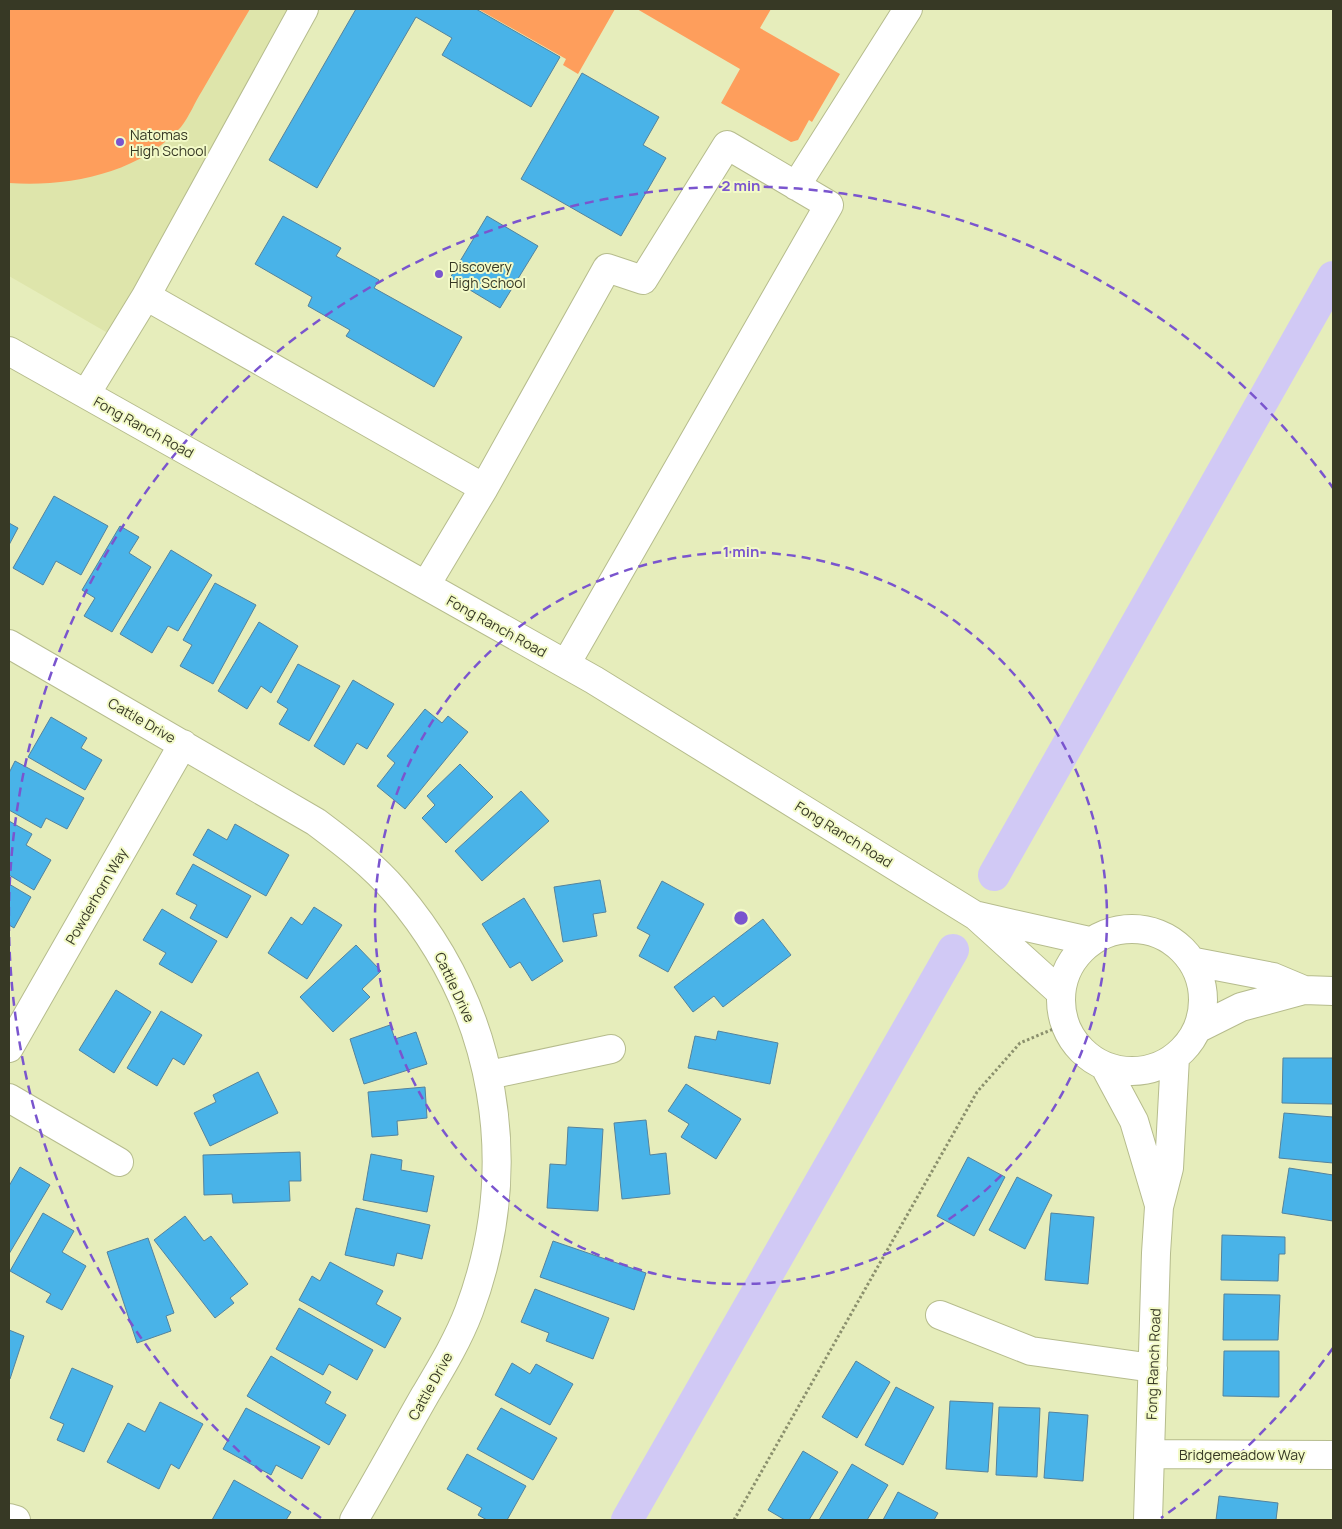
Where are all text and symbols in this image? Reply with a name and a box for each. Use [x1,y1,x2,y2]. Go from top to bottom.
place label: Natomas High School [130,125,207,160]
marker: Natomas High School [114,136,126,148]
text: 2 min [721,175,761,196]
place label: Discovery High School [449,257,526,292]
marker: Discovery High School [433,268,445,280]
street label: Fong Ranch Road [91,392,197,462]
text: 1 min [723,541,759,562]
street label: Fong Ranch Road [444,591,550,661]
street label: Cattle Drive [105,693,179,747]
street label: Fong Ranch Road [792,796,896,872]
street label: Powderhorn Way [61,844,132,948]
centre of rings [732,909,750,927]
street label: Cattle Drive [431,949,479,1025]
street label: Fong Ranch Road [1142,1308,1164,1420]
street label: Cattle Drive [403,1349,457,1423]
street label: Bridgemeadow Way [1179,1445,1306,1464]

